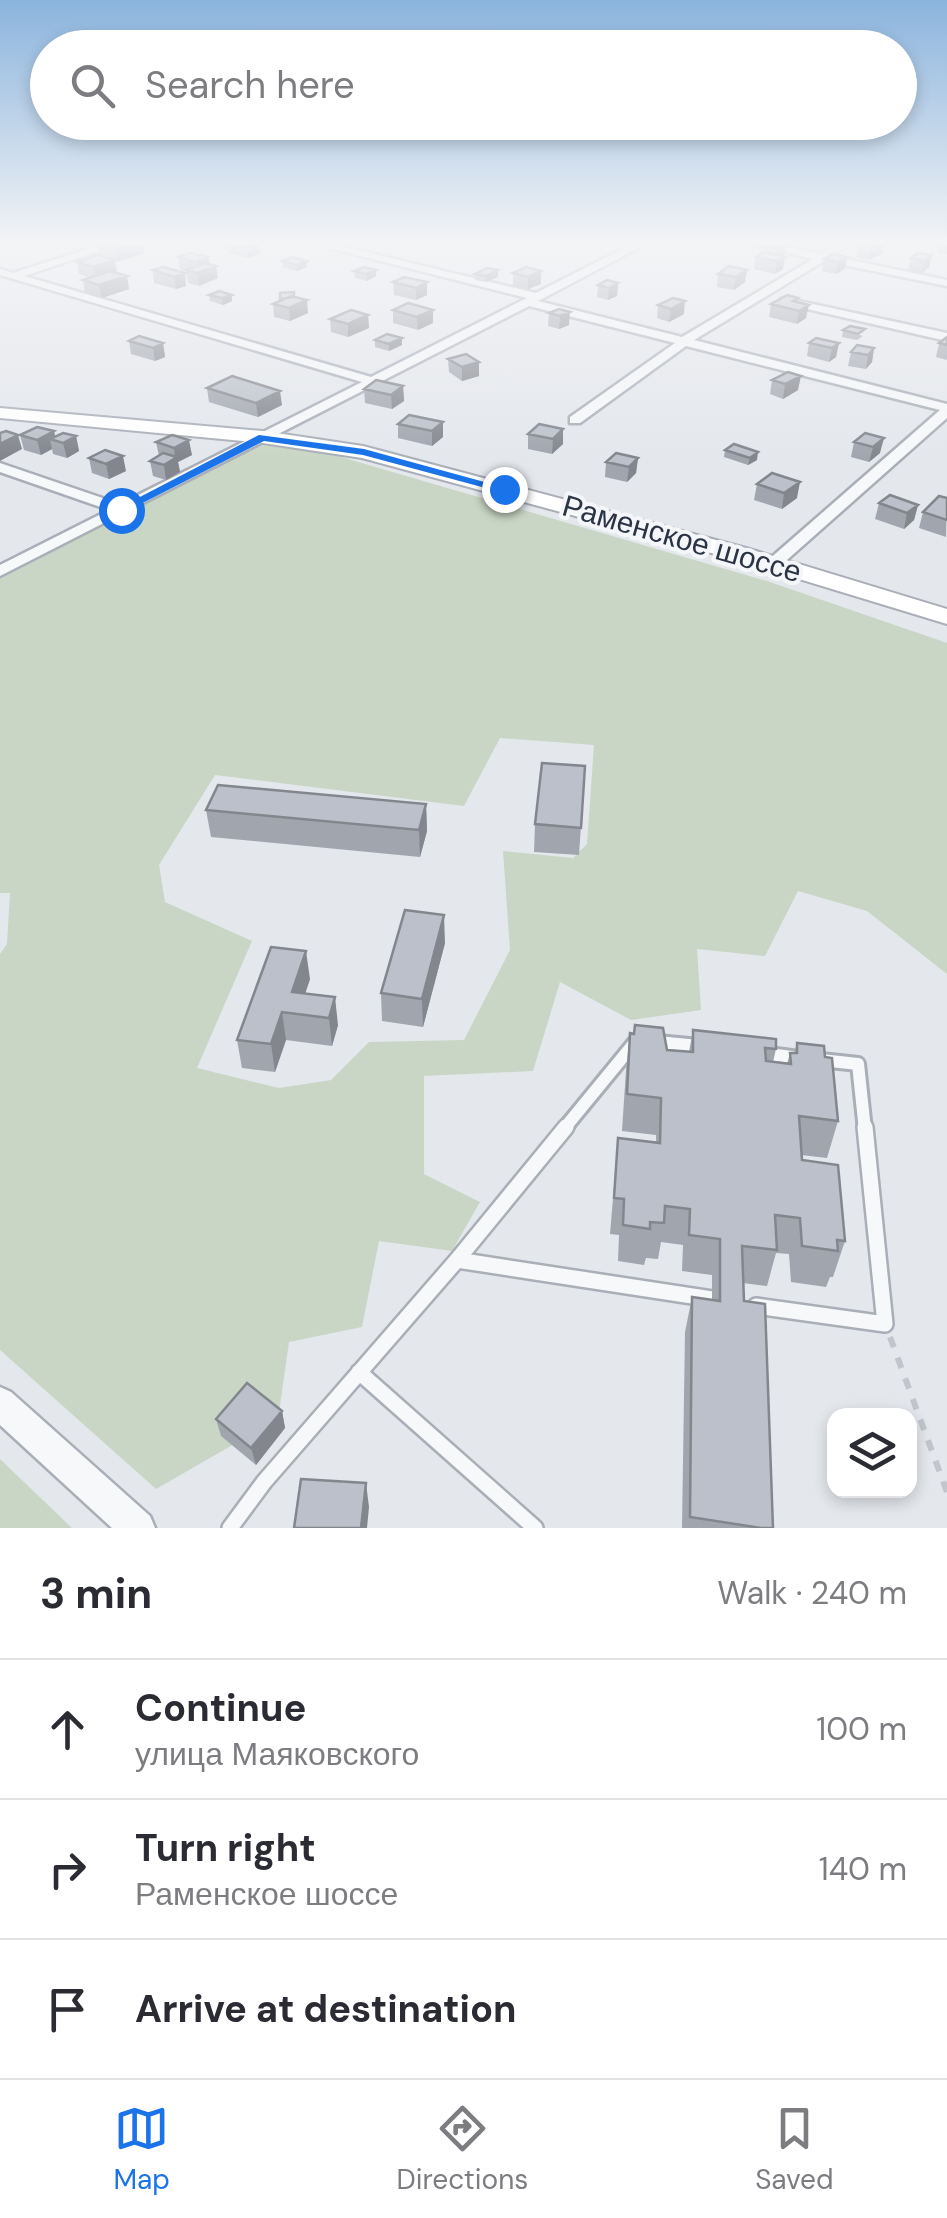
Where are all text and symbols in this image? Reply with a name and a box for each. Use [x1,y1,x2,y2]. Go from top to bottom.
search box [30,30,917,140]
icon: search [65,58,120,113]
text: Search here [145,60,355,110]
route end [482,467,528,513]
street label: Раменское шоссе [558,486,806,591]
route start [99,488,145,534]
map controls [827,1408,917,1498]
button: layers [827,1408,917,1498]
text: 3 min [40,1566,152,1621]
text: Walk · 240 m [717,1572,907,1614]
text: Continue [135,1683,306,1733]
icon: ahead [40,1702,95,1757]
text: 100 m [816,1708,907,1750]
text: улица Маяковского [135,1733,419,1775]
text: Turn right [135,1823,316,1873]
icon: right [40,1842,95,1897]
text: 140 m [819,1848,907,1890]
text: Раменское шоссе [135,1873,398,1915]
icon: arrive [40,1982,95,2037]
text: Arrive at destination [135,1984,517,2034]
tab: Map [113,2101,170,2198]
tab: Directions [397,2101,528,2198]
tab: Saved [755,2101,834,2198]

